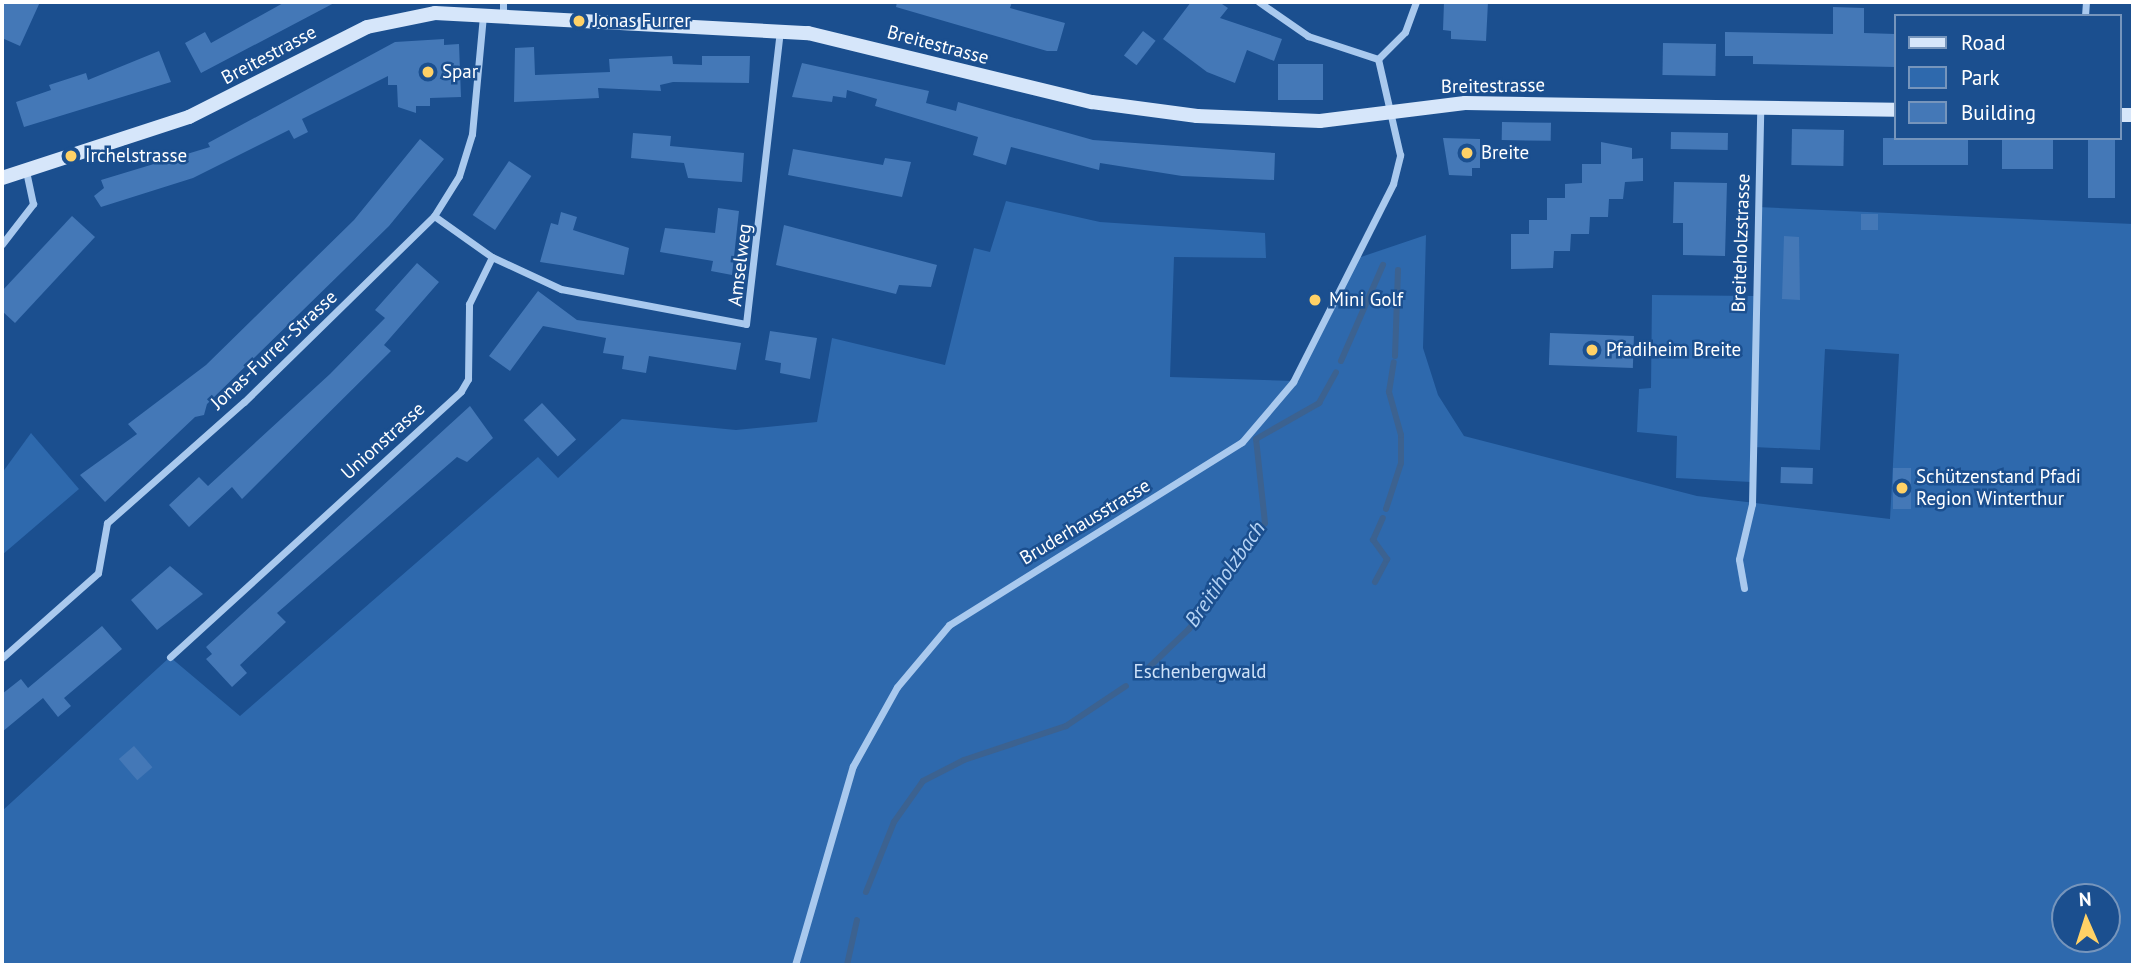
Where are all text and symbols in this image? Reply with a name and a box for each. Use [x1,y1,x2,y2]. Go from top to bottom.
place label: Jonas Furrer [593,10,691,32]
marker: Jonas Furrer [571,13,587,29]
legend [1894,14,2121,140]
street label: Breitestrasse [218,20,320,90]
street label: Breitestrasse [885,21,991,69]
text: Road [1961,29,2005,56]
place label: Spar [442,61,478,83]
marker: Spar [420,64,436,80]
text: Park [1961,64,2000,91]
street label: Breitestrasse [1441,74,1545,98]
text: Building [1961,99,2036,126]
place label: Breite [1481,142,1529,164]
place label: Irchelstrasse [85,145,187,167]
marker: Breite [1459,145,1475,161]
marker: Irchelstrasse [63,148,79,164]
street label: Breiteholzstrasse [1727,173,1755,313]
street label: Amselweg [724,222,756,308]
street label: Jonas-Furrer-Strasse [206,286,342,414]
place label: Mini Golf [1329,289,1403,311]
marker: Mini Golf [1307,292,1323,308]
place label: Pfadiheim Breite [1606,339,1741,361]
marker: Pfadiheim Breite [1584,342,1600,358]
street label: Unionstrasse [337,398,429,484]
place label: Schützenstand Pfadi Region Winterthur [1916,466,2081,510]
street label: Bruderhausstrasse [1016,474,1154,570]
marker: Schützenstand Pfadi Region Winterthur [1894,480,1910,496]
water label: Breitiholzbach [1179,516,1271,632]
park label: Eschenbergwald [1134,661,1266,683]
north arrow [2051,883,2121,953]
text: N [2078,887,2092,911]

